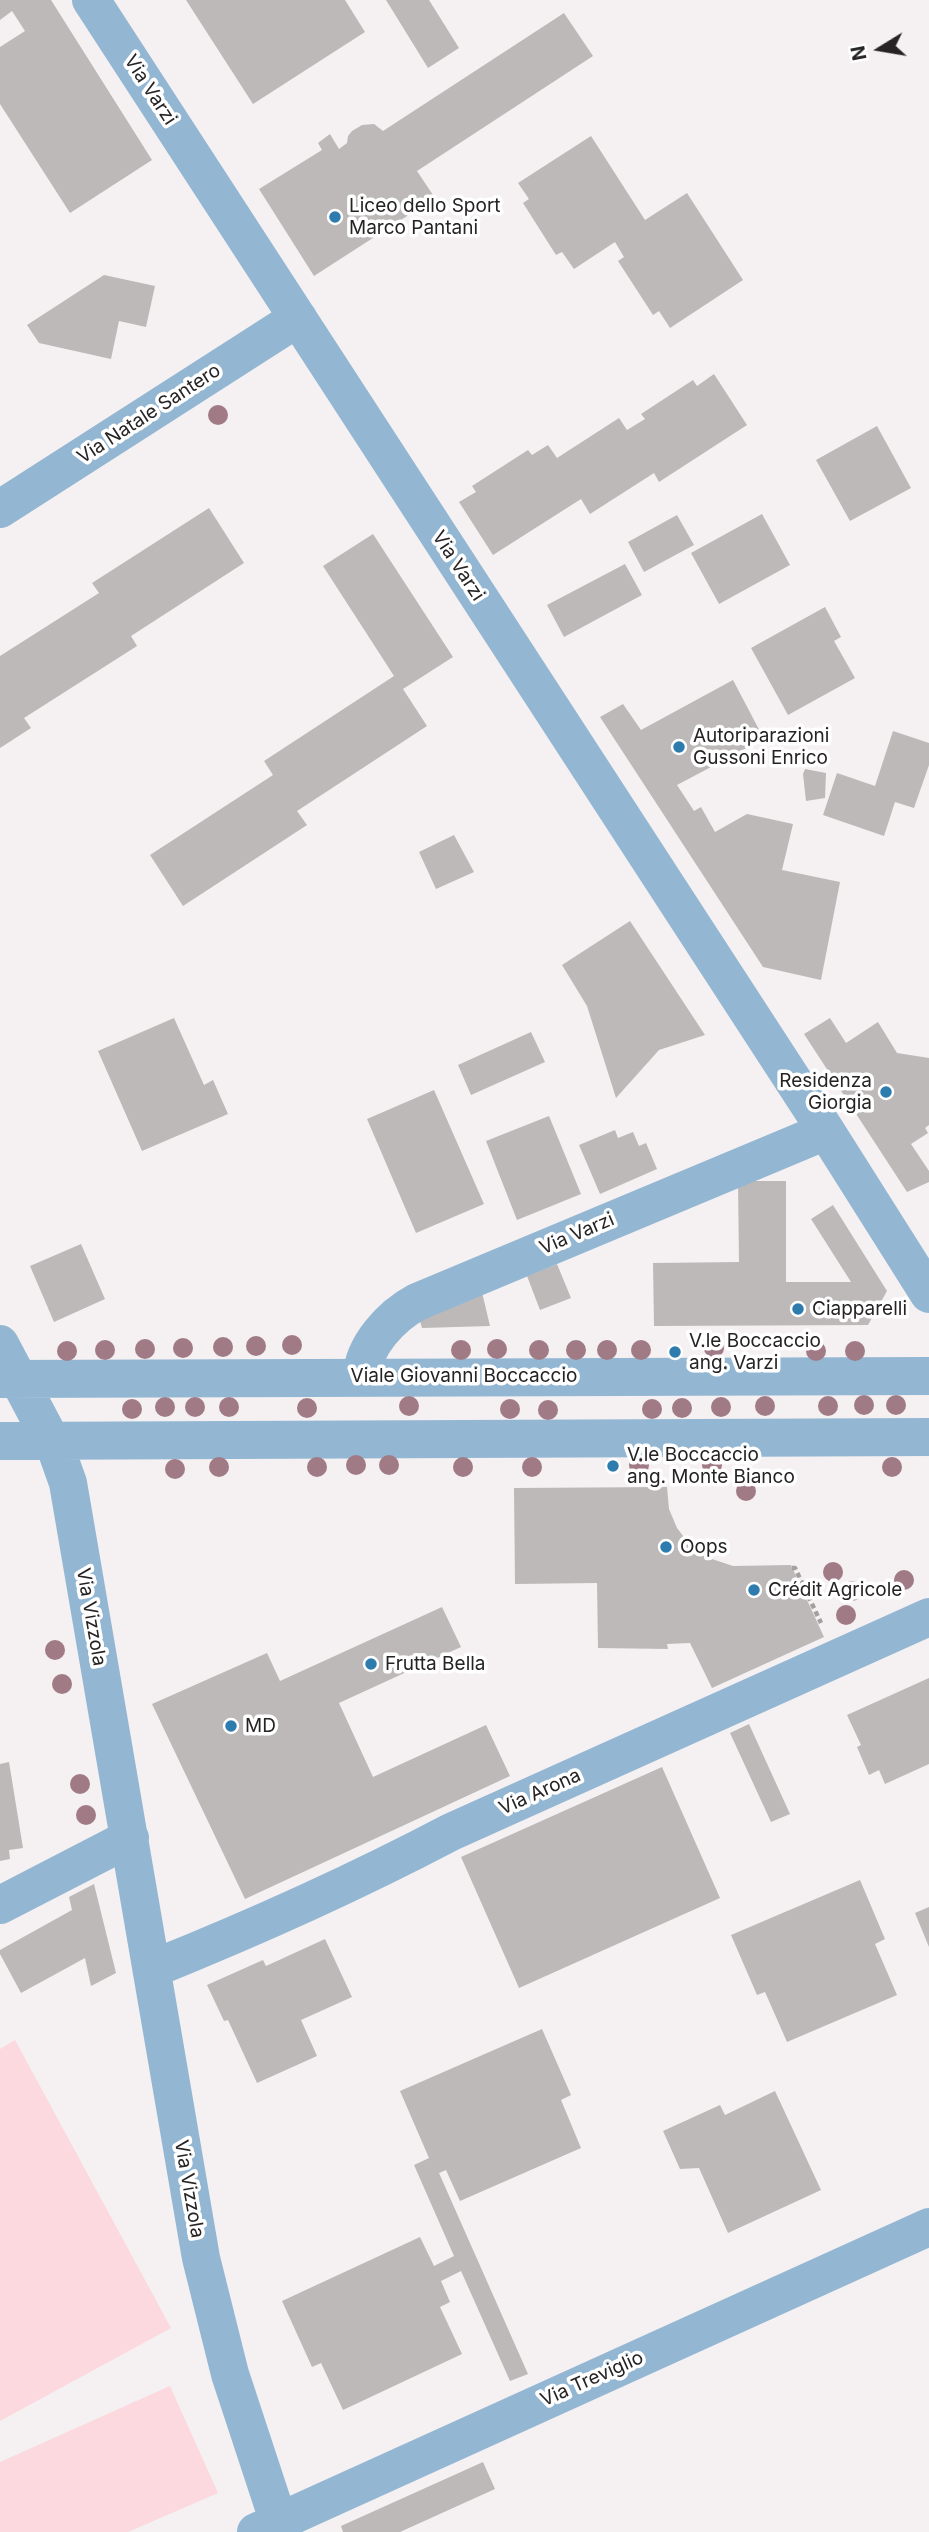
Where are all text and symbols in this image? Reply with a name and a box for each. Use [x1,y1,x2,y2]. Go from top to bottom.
north arrow [845,14,915,84]
text: N [846,44,872,62]
street label: Via Varzi [119,51,181,129]
place label: Liceo dello Sport Marco Pantani [349,195,501,239]
marker: Liceo dello Sport Marco Pantani [327,209,343,225]
street label: Via Natale Santero [73,359,225,469]
street label: Via Varzi [427,527,489,605]
place label: Autoriparazioni Gussoni Enrico [693,725,829,769]
marker: Autoriparazioni Gussoni Enrico [671,739,687,755]
place label: Residenza Giorgia [779,1070,872,1114]
marker: Residenza Giorgia [878,1084,894,1100]
street label: Via Varzi [536,1208,618,1260]
place label: Ciapparelli [812,1298,907,1320]
marker: Ciapparelli [790,1301,806,1317]
place label: V.le Boccaccio ang. Varzi [689,1330,821,1374]
marker: V.le Boccaccio ang. Varzi [667,1344,683,1360]
street label: Viale Giovanni Boccaccio [351,1365,577,1387]
place label: V.le Boccaccio ang. Monte Bianco [627,1444,795,1488]
marker: V.le Boccaccio ang. Monte Bianco [605,1458,621,1474]
place label: Oops [680,1536,728,1558]
marker: Oops [658,1539,674,1555]
street label: Via Vizzola [71,1566,111,1668]
place label: Crédit Agricole [768,1579,902,1601]
marker: Crédit Agricole [746,1582,762,1598]
place label: Frutta Bella [385,1653,486,1675]
marker: Frutta Bella [363,1656,379,1672]
place label: MD [245,1715,276,1737]
marker: MD [223,1718,239,1734]
street label: Via Arona [496,1764,584,1820]
street label: Via Vizzola [169,2138,209,2240]
street label: Via Treviglio [537,2346,647,2412]

